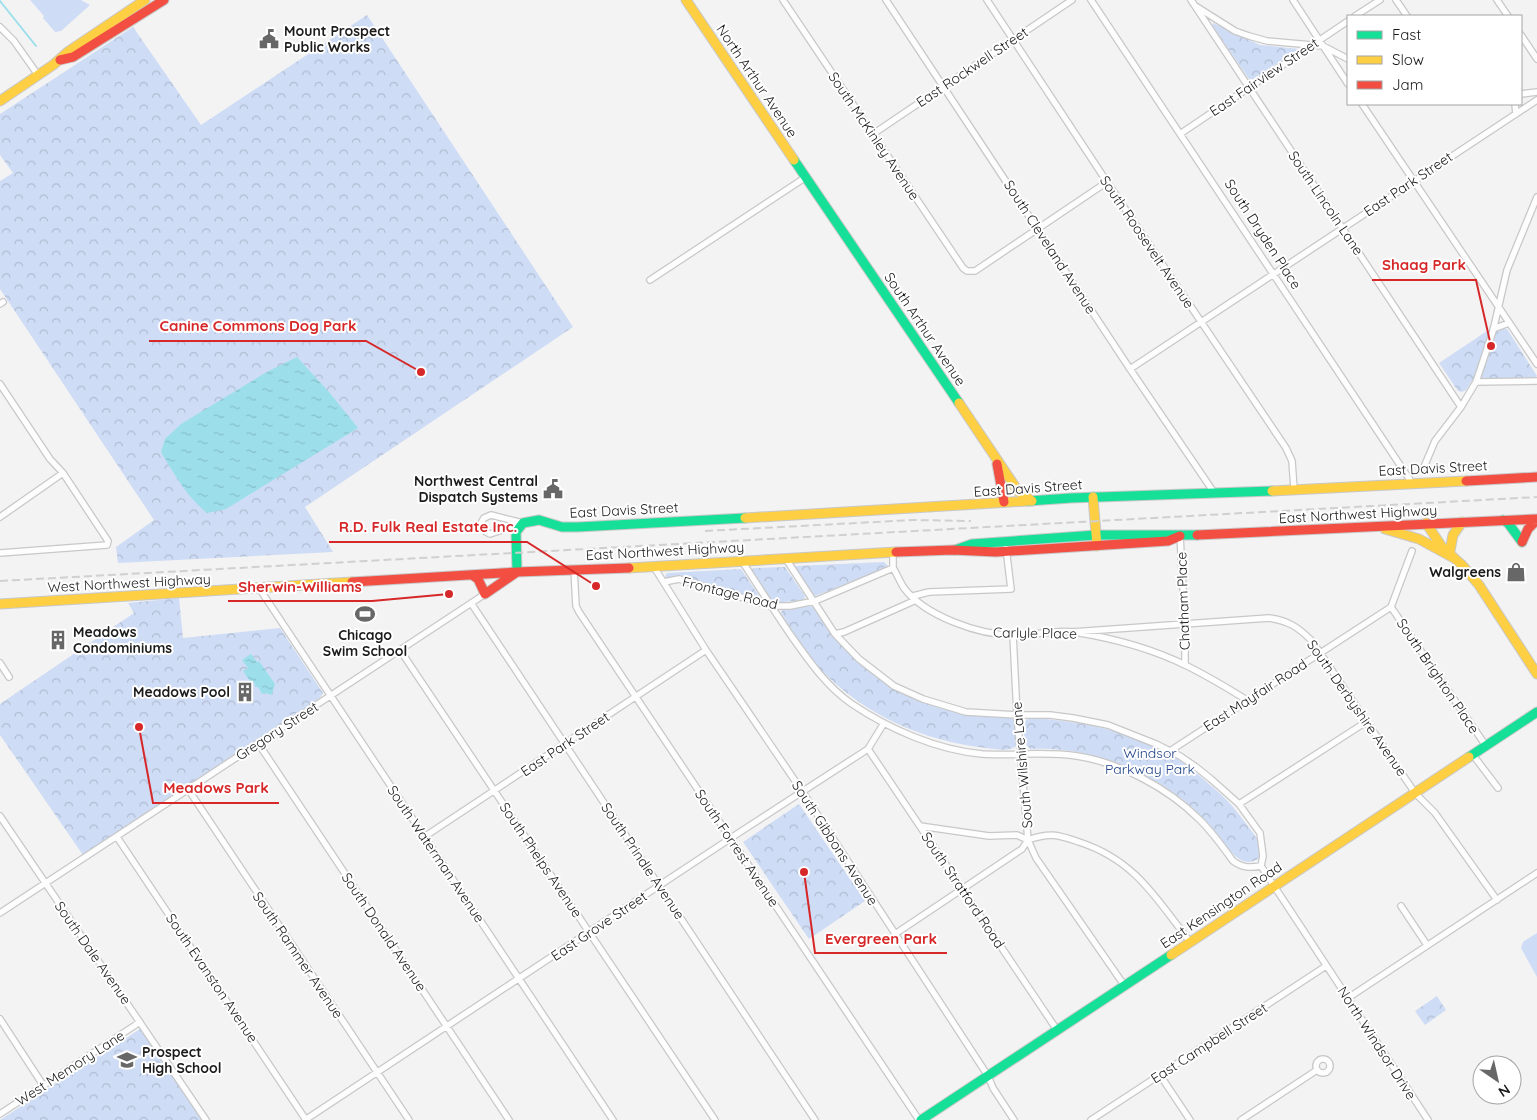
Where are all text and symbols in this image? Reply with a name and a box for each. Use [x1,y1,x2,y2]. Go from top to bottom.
legend [1347,15,1522,105]
street label: North Arthur Avenue [712,21,802,141]
place label: Mount Prospect Public Works [284,22,390,56]
street label: East Rockwell Street [913,23,1032,111]
text: Fast [1392,25,1421,44]
public building icon: Mount Prospect Public Works [258,28,280,50]
street label: East Fairview Street [1206,34,1322,120]
text: Slow [1392,50,1424,69]
street label: South McKinley Avenue [824,68,924,204]
text: Jam [1392,75,1423,94]
street label: South Lincoln Lane [1284,147,1368,259]
street label: East Park Street [1360,148,1456,220]
street label: South Roosevelt Avenue [1096,172,1198,312]
street label: South Dryden Place [1221,176,1305,293]
street label: South Cleveland Avenue [1000,177,1100,317]
callout: Shaag Park [1372,250,1476,280]
text: Shaag Park [1382,255,1466,274]
street label: South Arthur Avenue [880,269,970,389]
callout: Canine Commons Dog Park [149,311,366,341]
text: Canine Commons Dog Park [160,316,356,335]
street label: East Davis Street [1378,456,1488,480]
place label: Northwest Central Dispatch Systems [414,472,538,506]
street label: East Davis Street [973,475,1083,501]
public building icon: Northwest Central Dispatch Systems [542,478,564,500]
street label: East Davis Street [569,498,679,522]
street label: East Northwest Highway [1278,501,1438,527]
callout: R.D. Fulk Real Estate Inc. [329,512,527,542]
text: R.D. Fulk Real Estate Inc. [339,517,517,536]
street label: East Northwest Highway [585,538,745,564]
street label: Chatham Place [1172,551,1194,651]
shop icon: Walgreens [1505,561,1527,583]
place label: Walgreens [1429,563,1501,581]
street label: West Northwest Highway [47,570,211,596]
callout: Sherwin-Williams [228,571,372,601]
street label: Frontage Road [680,572,780,614]
text: Sherwin-Williams [238,577,362,596]
sports icon: Chicago Swim School [354,603,376,625]
street label: South Brighton Place [1393,615,1483,737]
place label: Meadows Condominiums [73,623,172,657]
street label: Carlyle Place [993,623,1077,643]
place label: Chicago Swim School [323,626,407,660]
building icon: Meadows Condominiums [47,629,69,651]
street label: South Derbyshire Avenue [1303,636,1411,780]
street label: East Mayfair Road [1200,655,1310,735]
building icon: Meadows Pool [234,681,256,703]
place label: Meadows Pool [133,683,230,701]
street label: Gregory Street [232,697,322,764]
street label: South Wilshire Lane [1008,701,1036,829]
street label: East Park Street [517,708,613,780]
park label: Windsor Parkway Park [1105,744,1195,778]
callout: Meadows Park [153,773,279,803]
street label: South Gibbons Avenue [788,777,882,909]
text: Meadows Park [163,778,269,797]
street label: South Waterman Avenue [383,782,489,926]
street label: South Forrest Avenue [691,786,783,910]
street label: South Phelps Avenue [496,799,586,921]
street label: South Prindle Avenue [597,799,689,923]
street label: South Stratford Road [917,828,1009,952]
street label: East Kensington Road [1157,858,1285,952]
street label: South Donald Avenue [338,869,430,995]
street label: East Grove Street [547,887,651,965]
street label: South Rammer Avenue [249,888,347,1022]
street label: South Dale Avenue [51,898,135,1008]
street label: South Evanston Avenue [162,910,262,1046]
callout: Evergreen Park [815,923,947,953]
text: Evergreen Park [825,929,937,948]
street label: North Windsor Drive [1334,983,1420,1103]
street label: East Campbell Street [1147,998,1271,1087]
street label: West Memory Lane [12,1026,128,1110]
place label: Prospect High School [142,1043,222,1077]
school or university icon: Prospect High School [116,1049,138,1071]
north arrow [1472,1055,1522,1105]
text: N [1495,1080,1514,1101]

